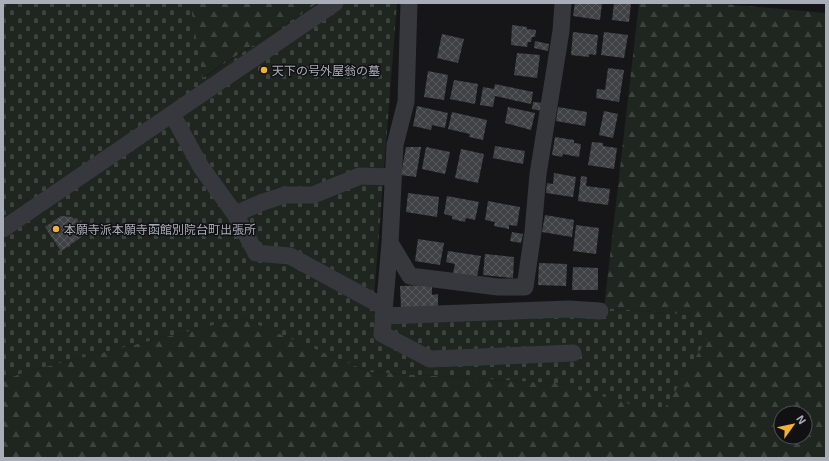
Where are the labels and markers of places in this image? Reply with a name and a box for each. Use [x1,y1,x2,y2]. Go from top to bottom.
place label: 天下の号外屋翁の墓 [272,63,380,77]
marker: 天下の号外屋翁の墓 [259,65,269,75]
place label: 本願寺派本願寺函館別院台町出張所 [64,222,256,236]
marker: 本願寺派本願寺函館別院台町出張所 [51,224,61,234]

